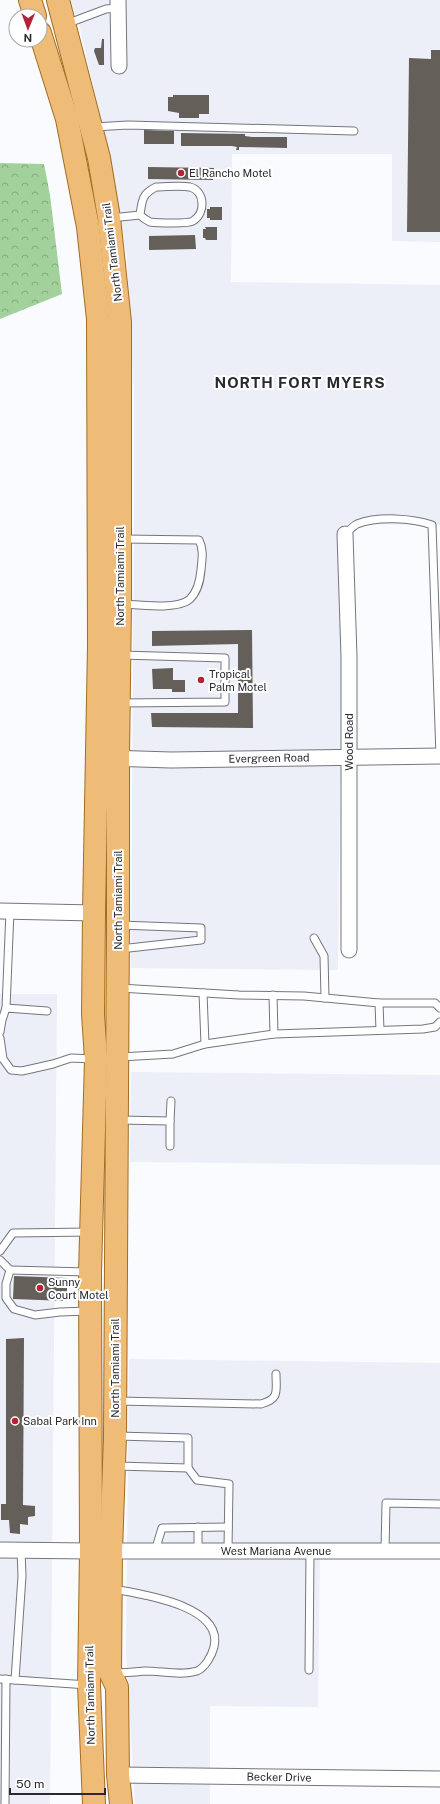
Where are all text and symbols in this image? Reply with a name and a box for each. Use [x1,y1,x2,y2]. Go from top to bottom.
north arrow [8,8,48,48]
text: N [23,32,32,44]
place label: El Rancho Motel [189,167,272,179]
marker: El Rancho Motel [176,168,186,178]
street label: North Tamiami Trail [100,202,124,302]
district label: NORTH FORT MYERS [214,374,386,391]
street label: North Tamiami Trail [114,526,126,626]
place label: Tropical Palm Motel [209,668,267,693]
marker: Tropical Palm Motel [196,675,206,685]
street label: Wood Road [343,713,355,771]
street label: Evergreen Road [228,751,310,765]
street label: North Tamiami Trail [112,850,124,950]
place label: Sunny Court Motel [48,1276,109,1301]
marker: Sunny Court Motel [35,1283,45,1293]
street label: North Tamiami Trail [109,1318,121,1418]
place label: Sabal Park Inn [23,1415,97,1427]
marker: Sabal Park Inn [10,1416,20,1426]
street label: West Mariana Avenue [221,1545,331,1557]
street label: North Tamiami Trail [83,1645,97,1745]
scale bar [10,1770,105,1796]
street label: Becker Drive [246,1770,312,1784]
text: 50 m [16,1777,44,1791]

